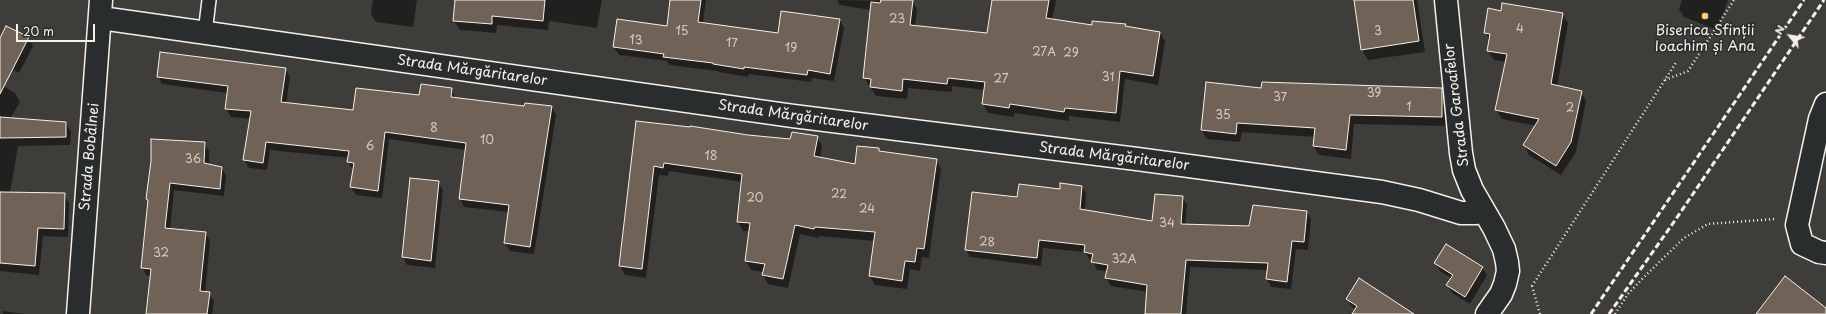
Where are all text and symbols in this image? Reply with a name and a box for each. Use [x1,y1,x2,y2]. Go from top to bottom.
marker: Biserica Sfinții Ioachim și Ana [1700,11,1710,21]
house number: 23 [889,13,905,27]
scale bar [18,16,97,42]
north arrow [1770,16,1810,56]
text: 20 m [23,22,54,40]
text: N [1770,22,1789,38]
house number: 4 [1516,23,1524,37]
place label: Biserica Sfinții Ioachim și Ana [1655,23,1755,56]
house number: 15 [675,25,689,39]
house number: 3 [1374,25,1382,39]
house number: 13 [629,34,643,48]
house number: 17 [726,37,738,51]
house number: 19 [785,42,797,56]
street label: Strada Garoafelor [1441,42,1473,168]
house number: 27A [1032,46,1056,60]
house number: 29 [1063,47,1079,61]
street label: Strada Mărgăritarelor [396,52,548,90]
house number: 31 [1102,71,1114,85]
house number: 27 [994,73,1008,87]
house number: 39 [1367,87,1381,101]
house number: 37 [1273,91,1287,105]
street label: Strada Mărgăritarelor [717,97,869,135]
house number: 1 [1406,101,1412,115]
street label: Strada Bobâlnei [77,102,103,212]
house number: 2 [1566,102,1574,116]
house number: 35 [1215,109,1231,123]
house number: 8 [430,122,438,136]
house number: 10 [480,134,494,148]
street label: Strada Mărgăritarelor [1038,139,1190,175]
house number: 6 [366,140,374,154]
house number: 18 [705,150,717,164]
house number: 36 [185,153,201,167]
house number: 22 [831,188,847,202]
house number: 20 [746,192,764,206]
house number: 24 [859,203,875,217]
house number: 34 [1159,217,1175,231]
house number: 28 [979,236,995,250]
house number: 32 [153,247,169,261]
house number: 32A [1111,253,1137,267]

